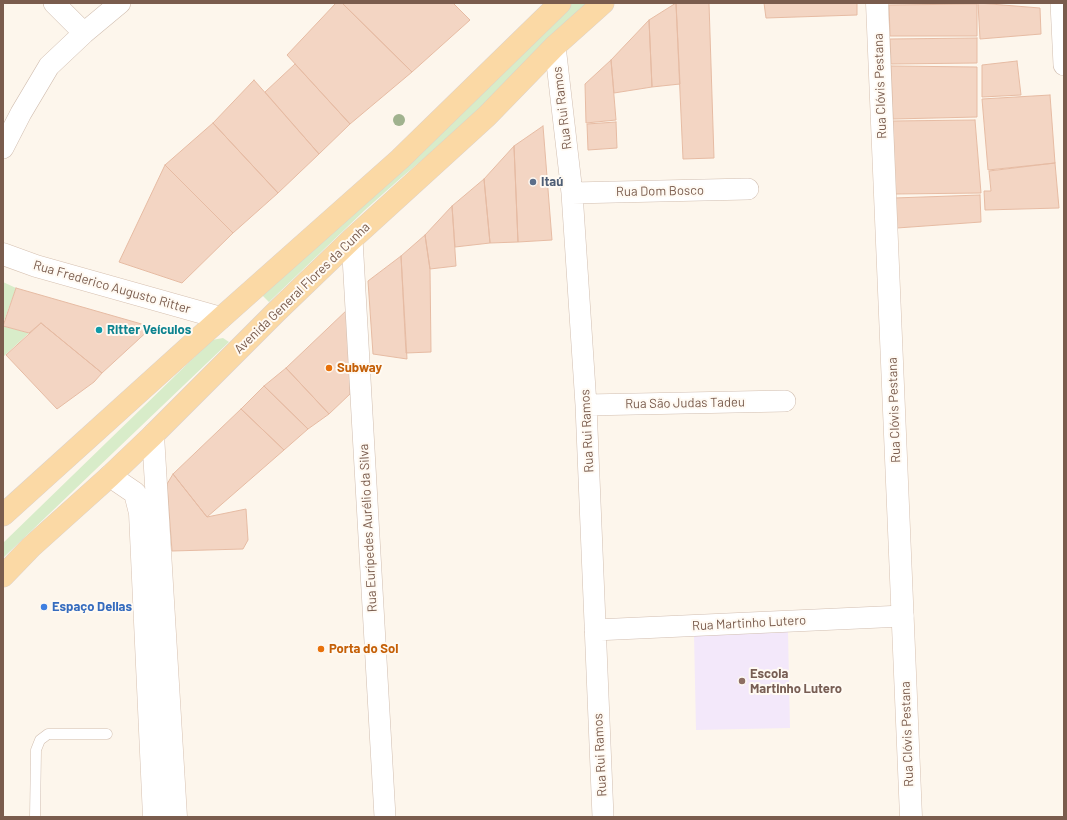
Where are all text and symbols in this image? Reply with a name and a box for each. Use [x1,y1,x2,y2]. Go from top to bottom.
street label: Rua Clóvis Pestana [870,33,890,139]
street label: Rua Rui Ramos [549,66,575,150]
place label: Itaú [541,174,563,190]
marker: Itaú [528,177,538,187]
street label: Rua Dom Bosco [616,182,704,200]
street label: Avenida General Flores da Cunha [231,219,373,357]
street label: Rua Frederico Augusto Ritter [32,257,192,317]
place label: Ritter Veículos [107,322,191,338]
marker: Ritter Veículos [94,325,104,335]
street label: Rua Clóvis Pestana [884,357,904,463]
place label: Subway [337,360,382,376]
marker: Subway [324,363,334,373]
street label: Rua Rui Ramos [577,389,597,473]
street label: Rua São Judas Tadeu [625,394,745,412]
street label: Rua Eurípedes Aurélio da Silva [356,443,380,613]
place label: Espaço Dellas [52,599,132,615]
marker: Espaço Dellas [39,602,49,612]
street label: Rua Martinho Lutero [692,612,806,634]
place label: Porta do Sol [329,641,398,657]
marker: Porta do Sol [316,644,326,654]
place label: Escola Martinho Lutero [750,666,842,697]
marker: Escola Martinho Lutero [737,676,747,686]
street label: Rua Clóvis Pestana [897,681,917,787]
street label: Rua Rui Ramos [590,713,610,797]

